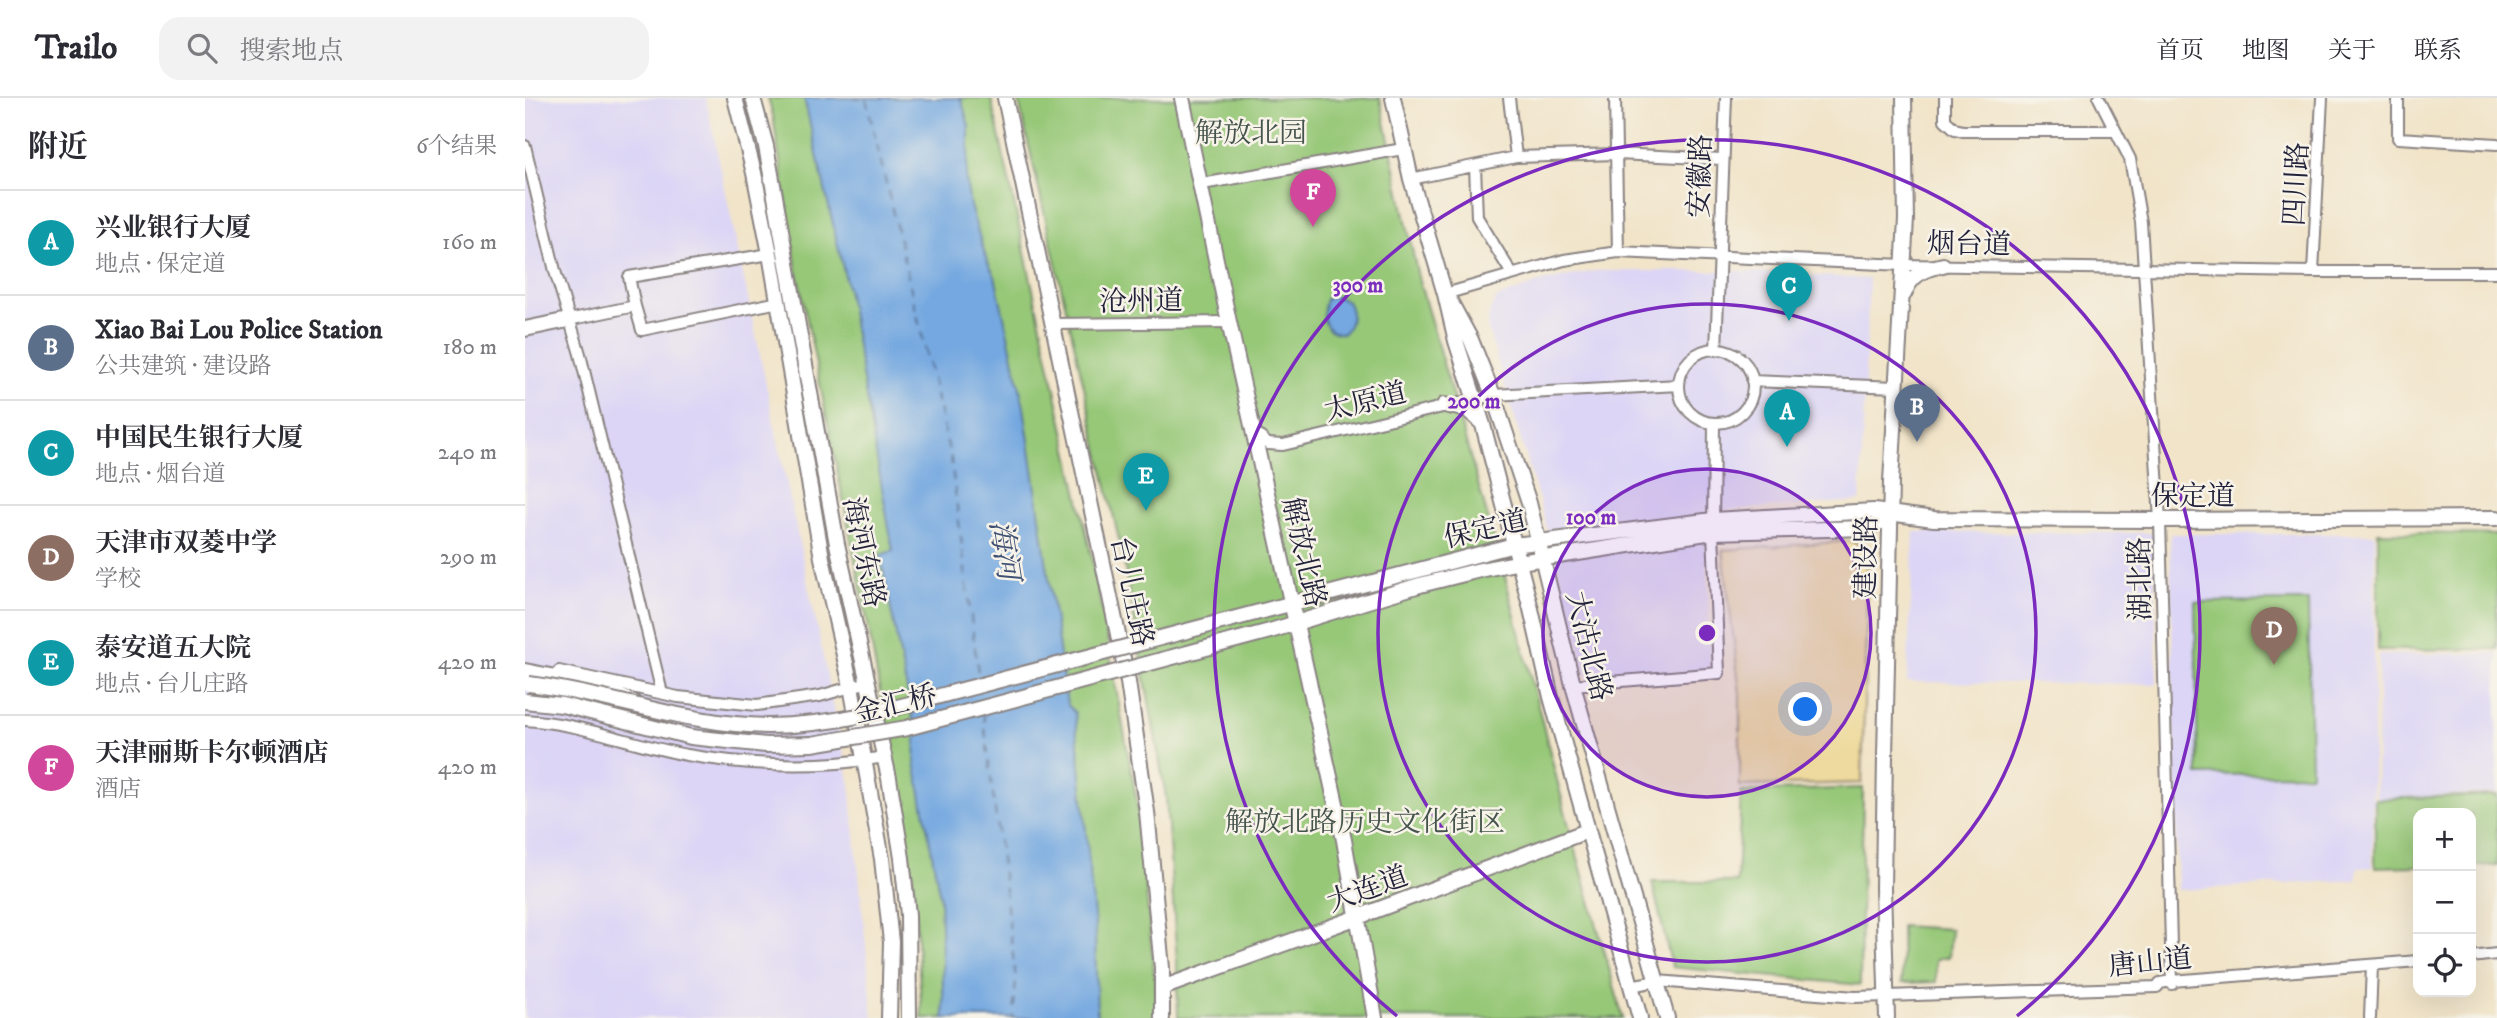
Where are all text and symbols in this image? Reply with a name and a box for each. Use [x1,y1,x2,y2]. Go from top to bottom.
search box [159,17,649,80]
text: Trailo [35,28,117,69]
icon: search [183,29,221,67]
text: 搜索地点 [239,35,343,68]
text: 首页 [2156,36,2204,66]
text: 地图 [2242,36,2290,66]
text: 关于 [2328,36,2376,66]
text: 联系 [2414,36,2462,66]
park label: 解放北园 [1195,116,1307,151]
text: 附近 [28,129,88,166]
text: 6个结果 [416,132,497,161]
street label: 安徽路 [1682,133,1719,219]
street label: 四川路 [2277,141,2316,227]
pin: F [1290,169,1336,227]
text: 兴业银行大厦 [95,212,251,245]
street label: 烟台道 [1927,226,2011,263]
text: A [44,228,58,257]
text: 160 m [442,228,497,257]
text: 地点 · 保定道 [95,250,225,279]
pin: C [1766,263,1812,321]
text: 300 m [1333,273,1384,299]
street label: 沧州道 [1099,283,1183,320]
text: Xiao Bai Lou Police Station [95,314,383,347]
text: B [44,333,58,362]
text: 180 m [442,333,497,362]
text: 公共建筑 · 建设路 [95,352,271,381]
street label: 太原道 [1320,375,1410,430]
pin: B [1894,384,1940,442]
text: 200 m [1447,389,1501,415]
pin: A [1764,389,1810,447]
text: 中国民生银行大厦 [95,422,303,455]
text: C [43,438,59,467]
text: 240 m [438,438,497,467]
pin: E [1123,453,1169,511]
text: 地点 · 烟台道 [95,460,225,489]
street label: 保定道 [2151,479,2235,514]
street label: 海河东路 [835,494,892,611]
street label: 解放北路 [1274,494,1333,611]
street label: 保定道 [1440,503,1530,556]
text: 100 m [1566,505,1616,531]
street label: 建设路 [1848,515,1885,599]
water label: 海河 [981,518,1027,588]
text: 天津市双菱中学 [95,527,277,560]
street label: 台儿庄路 [1103,533,1160,650]
street label: 湖北路 [2122,537,2159,621]
text: D [42,543,60,572]
text: 290 m [440,543,497,572]
text: 学校 [95,565,141,594]
street label: 大沽北路 [1558,588,1619,705]
pin: D [2251,607,2297,665]
centre of rings [1695,621,1719,645]
text: 泰安道五大院 [95,632,251,665]
text: E [43,648,59,677]
text: 420 m [438,648,497,677]
text: 地点 · 台儿庄路 [95,670,248,699]
street label: 金汇桥 [850,678,940,731]
your location [1788,692,1822,726]
text: 天津丽斯卡尔顿酒店 [95,737,329,770]
text: F [44,753,58,782]
text: 420 m [438,753,497,782]
text: 酒店 [95,775,141,804]
park label: 解放北路历史文化街区 [1225,805,1505,840]
map controls [2413,808,2476,997]
button: + [2413,808,2476,871]
street label: 大连道 [1322,859,1413,920]
button: − [2413,871,2476,934]
button: locate [2413,934,2476,997]
street label: 唐山道 [2107,941,2194,984]

